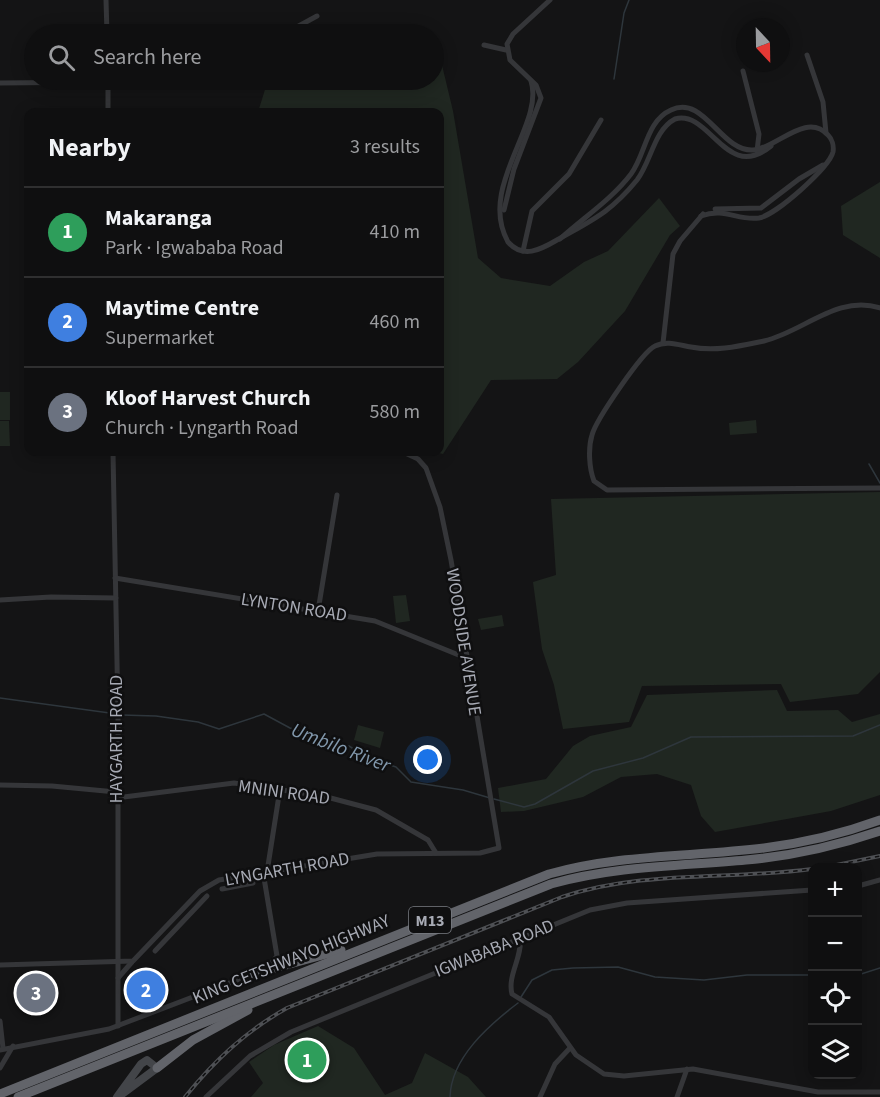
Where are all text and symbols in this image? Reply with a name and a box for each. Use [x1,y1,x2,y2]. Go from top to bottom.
north arrow [736,18,790,72]
search box [24,24,444,90]
icon: search [45,41,78,74]
text: Search here [93,41,201,73]
text: Nearby [48,129,131,166]
text: 3 results [350,133,420,161]
text: Makaranga [105,202,212,234]
text: 1 [62,218,73,246]
text: 410 m [370,218,420,246]
text: Park · Igwababa Road [105,234,284,262]
text: Maytime Centre [105,292,259,324]
text: 2 [62,308,73,336]
text: 460 m [370,308,420,336]
text: Supermarket [105,324,214,352]
text: Kloof Harvest Church [105,382,310,414]
text: 3 [62,398,73,426]
text: 580 m [370,398,420,426]
text: Church · Lyngarth Road [105,414,299,442]
street label: WOODSIDE AVENUE [440,567,487,717]
street label: LYNTON ROAD [239,587,349,628]
street label: HAYGARTH ROAD [104,675,129,803]
water label: Umbilo River [287,716,395,780]
your location [413,745,442,774]
street label: MNINI ROAD [236,774,331,811]
street label: LYNGARTH ROAD [223,846,351,893]
map controls [808,863,862,1079]
button: + [808,863,862,917]
road number: M13 [409,907,451,933]
street label: KING CETSHWAYO HIGHWAY [189,908,394,1011]
street label: IGWABABA ROAD [431,913,558,984]
button: − [808,917,862,971]
pin: 2 [126,968,166,1012]
pin: 3 [16,970,56,1016]
button: locate [808,971,862,1025]
button: layers [808,1025,862,1079]
pin: 1 [288,1038,326,1082]

